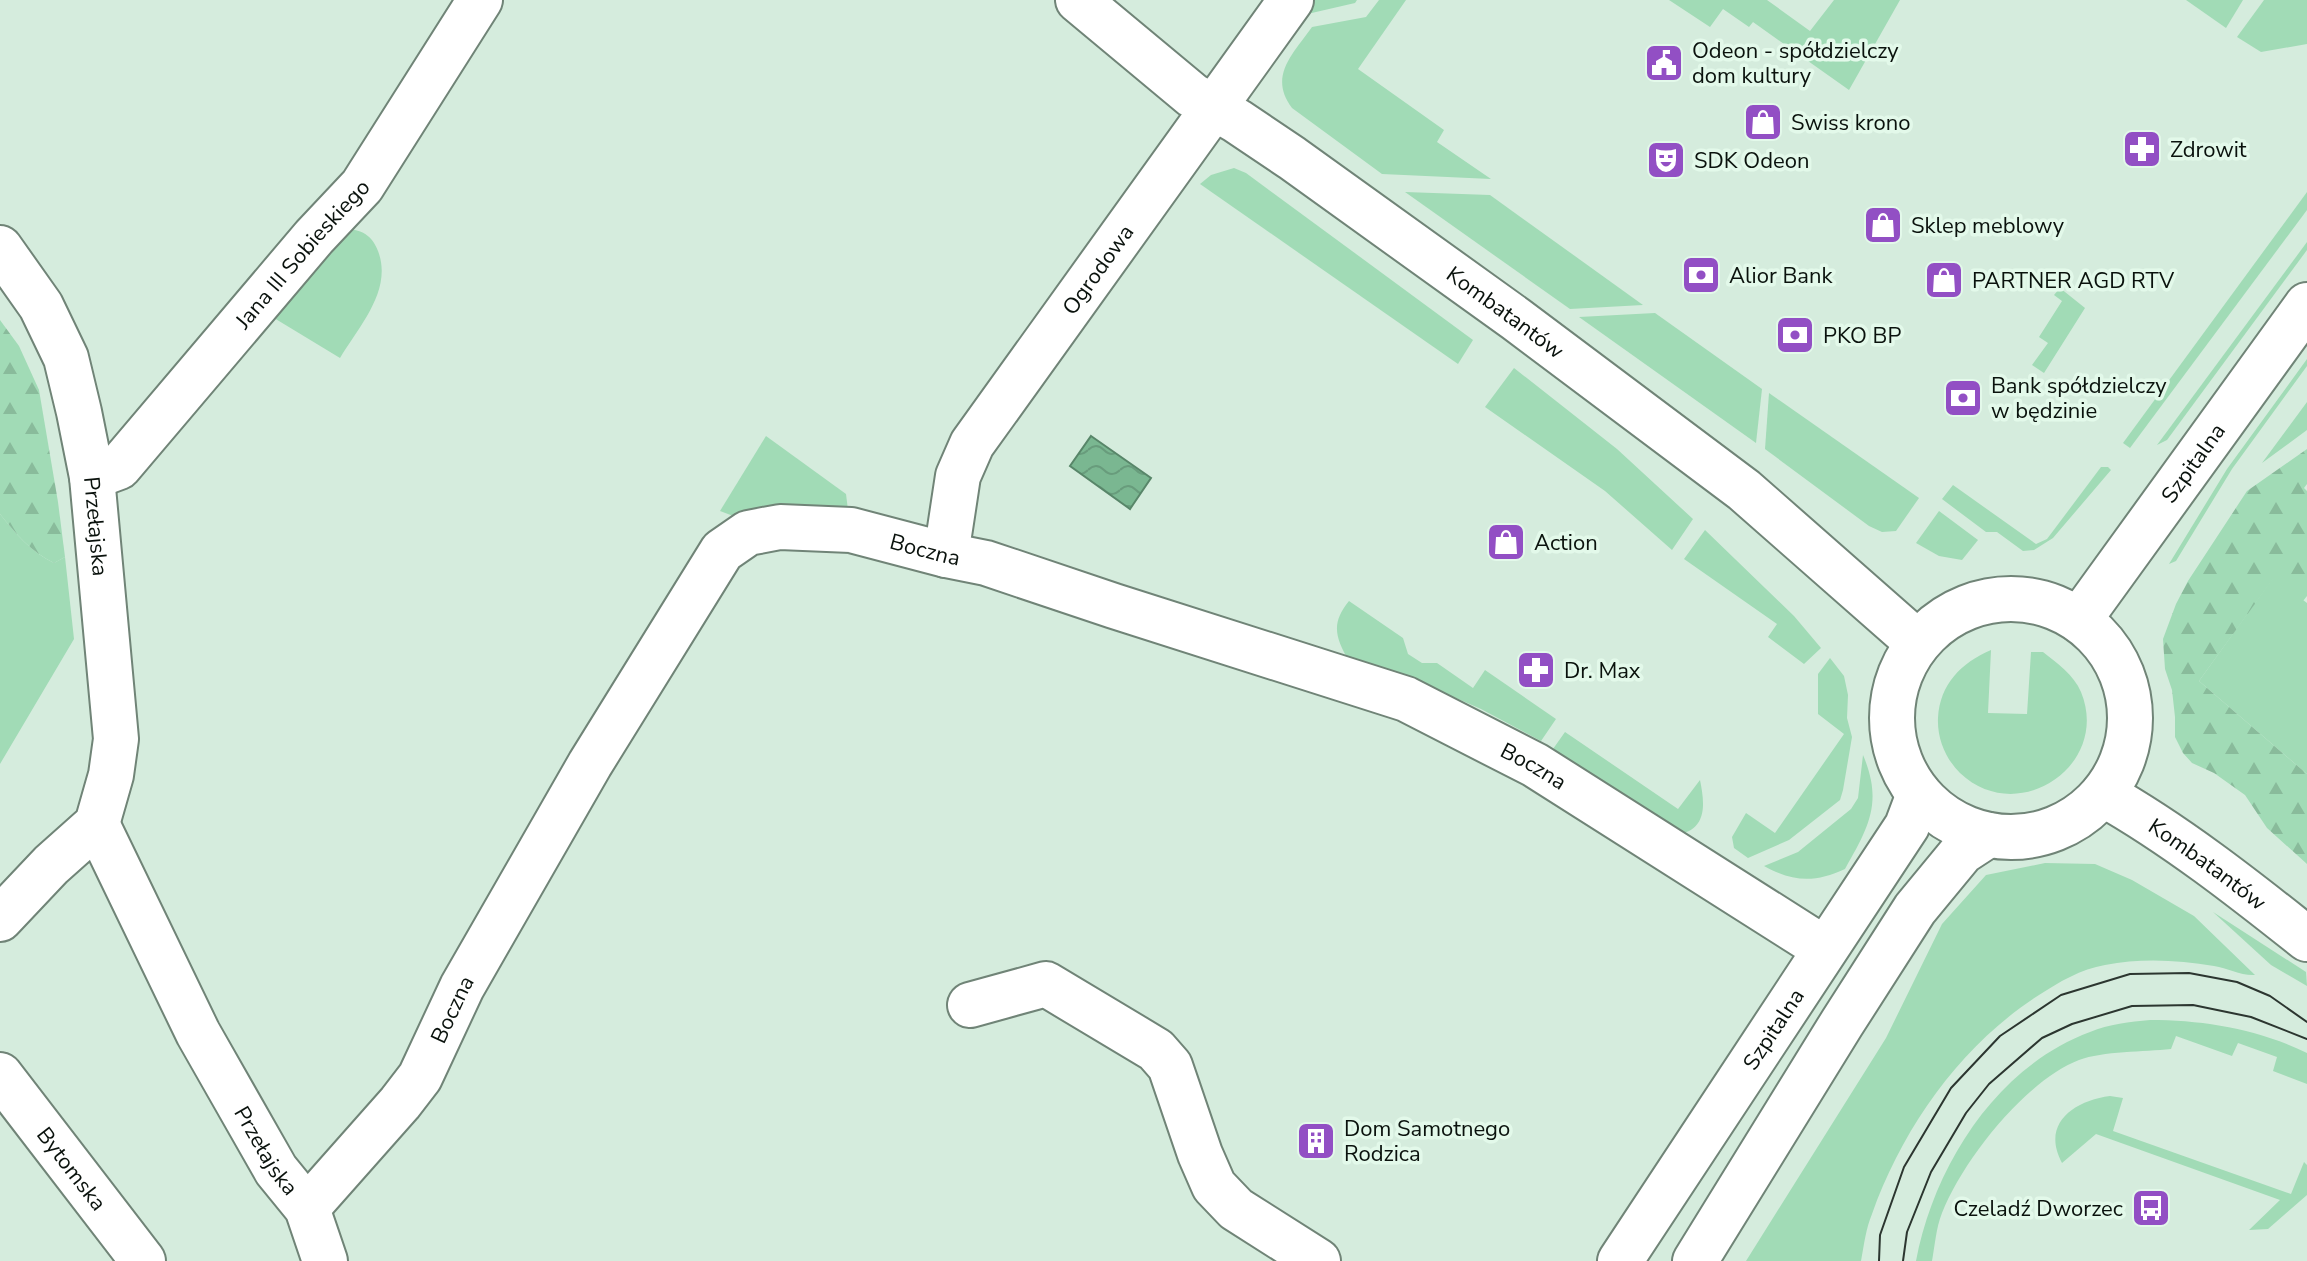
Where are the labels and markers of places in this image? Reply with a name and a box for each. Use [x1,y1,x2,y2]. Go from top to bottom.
place label: Odeon - spółdzielczy dom kultury [1692,36,1899,91]
public building icon: Odeon - spółdzielczy dom kultury [1643,42,1685,84]
shop icon: Swiss krono [1742,101,1784,143]
place label: Swiss krono [1791,108,1911,138]
pharmacy icon: Zdrowit [2121,128,2163,170]
place label: Zdrowit [2170,135,2247,165]
theatre icon: SDK Odeon [1645,139,1687,181]
place label: SDK Odeon [1694,146,1809,176]
shop icon: Sklep meblowy [1862,204,1904,246]
place label: Sklep meblowy [1911,211,2065,241]
bank icon: Alior Bank [1680,254,1722,296]
shop icon: PARTNER AGD RTV [1923,259,1965,301]
place label: Alior Bank [1729,261,1833,291]
place label: PARTNER AGD RTV [1972,266,2175,296]
bank icon: PKO BP [1774,314,1816,356]
place label: PKO BP [1823,321,1901,351]
place label: Bank spółdzielczy w będzinie [1991,371,2167,426]
bank icon: Bank spółdzielczy w będzinie [1942,377,1984,419]
shop icon: Action [1485,521,1527,563]
place label: Action [1534,528,1598,558]
pharmacy icon: Dr. Max [1515,649,1557,691]
place label: Dr. Max [1564,656,1641,686]
place label: Dom Samotnego Rodzica [1344,1114,1510,1169]
building icon: Dom Samotnego Rodzica [1295,1120,1337,1162]
bus stop icon: Czeladź Dworzec [2130,1187,2172,1229]
place label: Czeladź Dworzec [1953,1194,2123,1224]

